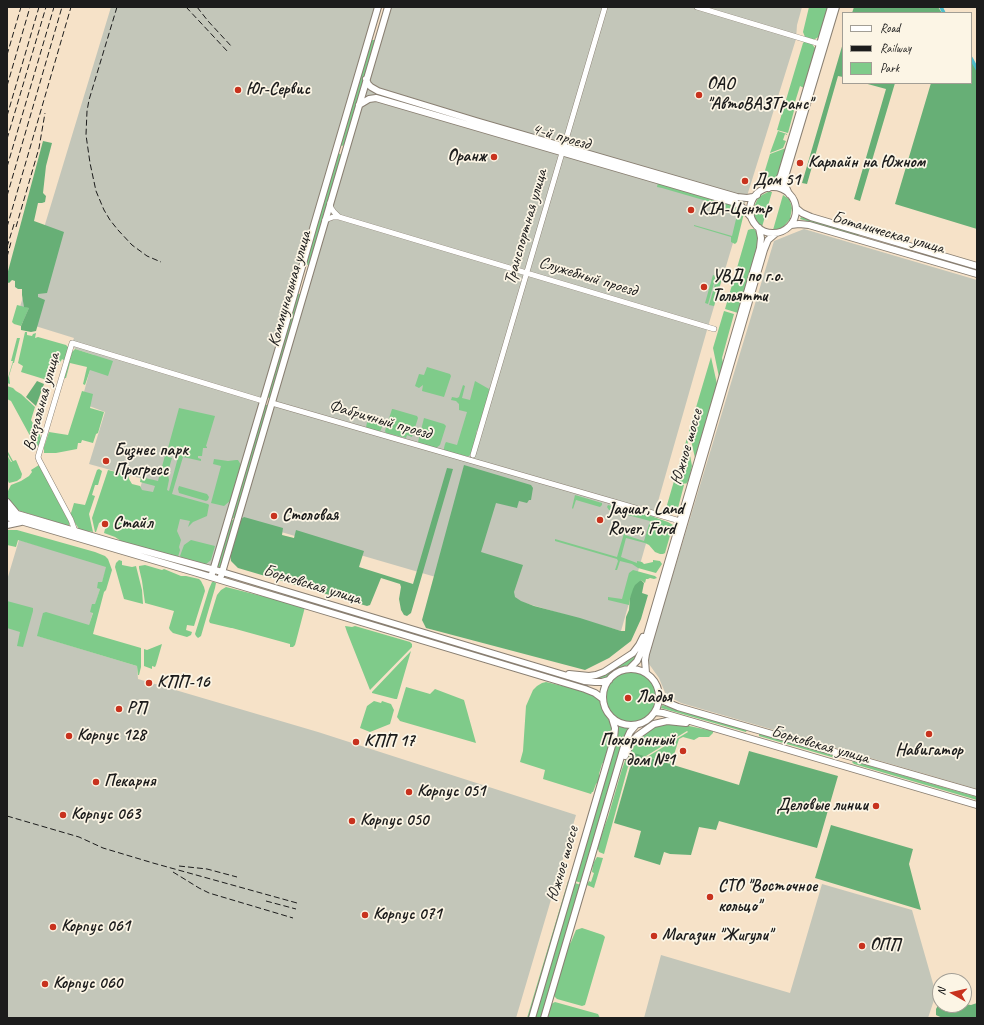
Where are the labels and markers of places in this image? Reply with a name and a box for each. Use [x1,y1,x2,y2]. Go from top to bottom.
place label: ОАО "АвтоВАЗТранс" [707,75,812,115]
place label: Юг-Сервис [246,80,310,100]
marker: Юг-Сервис [233,85,243,95]
marker: ОАО "АвтоВАЗТранс" [694,90,704,100]
place label: Оранж [447,147,486,167]
marker: Оранж [489,152,499,162]
place label: Карлайн на Южном [808,153,925,173]
marker: Карлайн на Южном [795,158,805,168]
place label: Дом 51 [753,171,800,191]
marker: Дом 51 [740,176,750,186]
place label: KIA-Центр [699,200,772,220]
marker: KIA-Центр [686,205,696,215]
place label: УВД по г.о. Тольятти [712,267,783,307]
marker: УВД по г.о. Тольятти [699,282,709,292]
place label: Бизнес парк Прогресс [114,441,188,481]
marker: Бизнес парк Прогресс [101,456,111,466]
place label: Jaguar, Land Rover, Ford [608,500,683,540]
place label: Столовая [282,506,338,526]
marker: Столовая [269,511,279,521]
place label: Стайл [113,514,153,534]
marker: Jaguar, Land Rover, Ford [595,515,605,525]
marker: Стайл [100,519,110,529]
place label: КПП-16 [157,673,209,693]
marker: КПП-16 [144,678,154,688]
place label: Ладья [636,688,672,708]
marker: Ладья [623,693,633,703]
place label: РП [127,699,146,719]
marker: РП [114,704,124,714]
place label: Корпус 128 [77,726,146,746]
marker: Навигатор [924,729,934,739]
marker: Корпус 128 [64,731,74,741]
place label: Похоронный дом №1 [600,731,675,771]
place label: КПП 17 [364,732,415,752]
marker: КПП 17 [351,737,361,747]
place label: Навигатор [895,741,963,761]
marker: Похоронный дом №1 [678,746,688,756]
place label: Пекарня [104,772,156,792]
marker: Пекарня [91,777,101,787]
place label: Корпус 051 [417,782,485,802]
marker: Корпус 051 [404,787,414,797]
place label: Деловые линии [776,796,868,816]
marker: Деловые линии [871,801,881,811]
place label: Корпус 063 [71,805,140,825]
marker: Корпус 063 [58,810,68,820]
place label: Корпус 050 [360,811,428,831]
marker: Корпус 050 [347,816,357,826]
place label: СТО "Восточное кольцо" [718,877,817,917]
marker: СТО "Восточное кольцо" [705,892,715,902]
place label: Корпус 071 [373,905,442,925]
marker: Корпус 071 [360,910,370,920]
place label: Корпус 061 [61,917,130,937]
marker: Корпус 061 [48,922,58,932]
place label: Магазин "Жигули" [662,926,772,946]
marker: Магазин "Жигули" [649,931,659,941]
place label: ОПП [870,936,900,956]
marker: ОПП [857,941,867,951]
place label: Корпус 060 [53,974,122,994]
marker: Корпус 060 [40,979,50,989]

